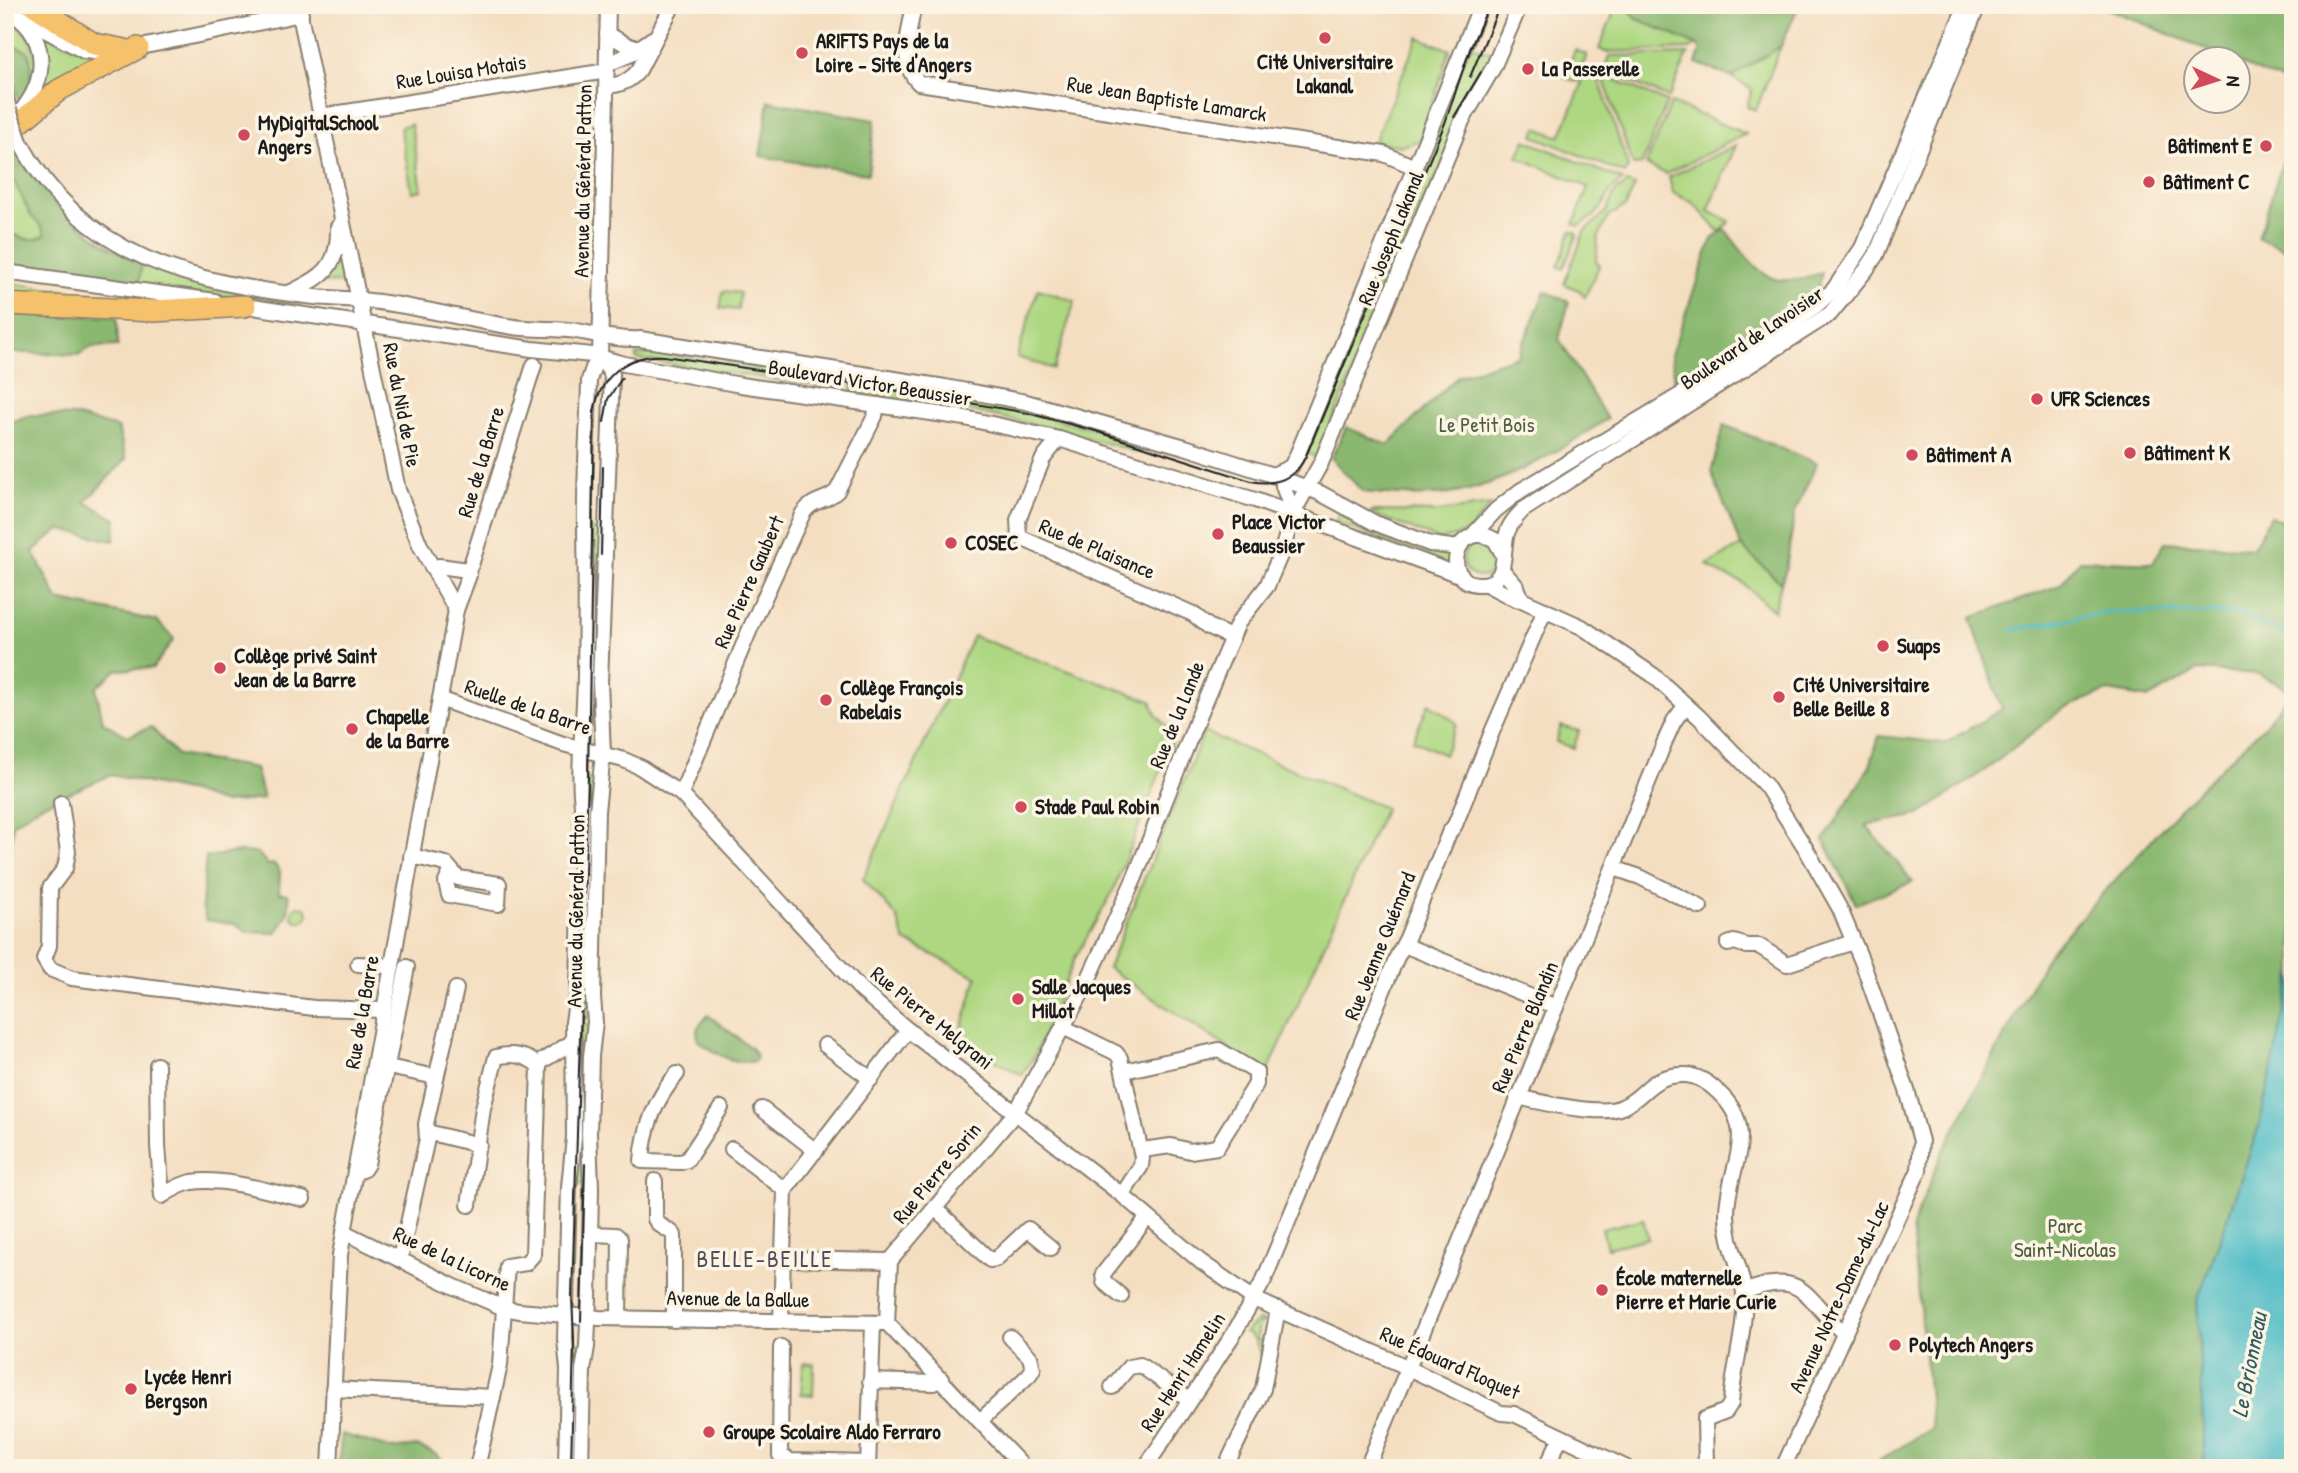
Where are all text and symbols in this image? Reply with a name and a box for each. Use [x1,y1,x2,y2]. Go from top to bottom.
place label: ARIFTS Pays de la Loire - Site d'Angers [816,26,972,80]
marker: Cité Universitaire Lakanal [1317,30,1333,46]
marker: ARIFTS Pays de la Loire - Site d'Angers [794,45,810,61]
north arrow [2182,46,2252,116]
street label: Rue Louisa Motais [394,47,528,96]
place label: Cité Universitaire Lakanal [1257,47,1394,100]
place label: La Passerelle [1542,54,1640,83]
marker: La Passerelle [1520,61,1536,77]
street label: Rue Jean Baptiste Lamarck [1065,68,1269,129]
text: N [2221,75,2247,87]
street label: Avenue du Général Patton [566,84,599,278]
place label: MyDigitalSchool Angers [258,108,379,162]
marker: MyDigitalSchool Angers [236,127,252,143]
place label: Bâtiment E [2168,131,2253,160]
marker: Bâtiment E [2258,138,2274,154]
street label: Rue Joseph Lakanal [1350,166,1431,309]
place label: Bâtiment C [2163,167,2250,196]
marker: Bâtiment C [2141,174,2157,190]
street label: Boulevard de Lavoisier [1674,279,1829,396]
street label: Rue du Nid de Pie [376,340,429,470]
street label: Boulevard Victor Beaussier [766,352,974,413]
place label: UFR Sciences [2051,384,2150,413]
marker: UFR Sciences [2029,391,2045,407]
street label: Rue de la Barre [450,403,511,521]
park label: Le Petit Bois [1439,410,1535,439]
place label: Bâtiment K [2144,438,2230,467]
place label: Bâtiment A [1926,440,2012,469]
marker: Bâtiment K [2122,445,2138,461]
marker: Bâtiment A [1904,447,1920,463]
place label: Place Victor Beaussier [1232,507,1327,560]
street label: Rue Pierre Gaubert [706,510,791,653]
street label: Rue de Plaisance [1035,511,1160,586]
marker: Place Victor Beaussier [1210,526,1226,542]
place label: COSEC [965,528,1019,557]
marker: COSEC [943,535,959,551]
place label: Suaps [1897,631,1940,661]
marker: Suaps [1875,638,1891,654]
place label: Collège privé Saint Jean de la Barre [234,641,377,694]
street label: Rue de la Lande [1142,657,1211,773]
marker: Collège privé Saint Jean de la Barre [212,660,228,676]
place label: Cité Universitaire Belle Beille 8 [1793,670,1930,723]
street label: Ruelle de la Barre [461,671,595,742]
place label: Collège François Rabelais [840,673,963,726]
marker: Cité Universitaire Belle Beille 8 [1771,689,1787,705]
marker: Collège François Rabelais [818,692,834,708]
place label: Chapelle de la Barre [366,702,450,755]
marker: Chapelle de la Barre [344,721,360,737]
place label: Stade Paul Robin [1035,792,1159,821]
marker: Stade Paul Robin [1013,799,1029,815]
street label: Avenue du Général Patton [559,814,592,1008]
street label: Rue Jeanne Quémard [1337,868,1422,1024]
street label: Rue de la Barre [337,953,386,1071]
street label: Rue Pierre Blandin [1484,957,1565,1097]
street label: Rue Pierre Melgrani [865,959,1000,1076]
place label: Salle Jacques Millot [1032,972,1131,1025]
marker: Salle Jacques Millot [1010,991,1026,1007]
street label: Rue Pierre Sorin [886,1116,988,1230]
street label: Avenue Notre-Dame-du-Lac [1781,1195,1896,1397]
park label: Parc Saint-Nicolas [2014,1211,2116,1264]
street label: Rue de la Licorne [389,1219,516,1298]
district label: BELLE-BEILLE [697,1243,833,1274]
place label: École maternelle Pierre et Marie Curie [1616,1263,1777,1316]
marker: École maternelle Pierre et Marie Curie [1594,1282,1610,1298]
street label: Avenue de la Ballue [666,1283,810,1314]
street label: Rue Henri Hamelin [1133,1306,1232,1437]
water label: Le Brionneau [2223,1308,2274,1420]
street label: Rue Édouard Floquet [1376,1319,1526,1407]
place label: Polytech Angers [1909,1330,2033,1360]
marker: Polytech Angers [1887,1337,1903,1353]
place label: Lycée Henri Bergson [145,1362,232,1416]
marker: Lycée Henri Bergson [123,1381,139,1397]
place label: Groupe Scolaire Aldo Ferraro [723,1417,941,1447]
marker: Groupe Scolaire Aldo Ferraro [701,1424,717,1440]

